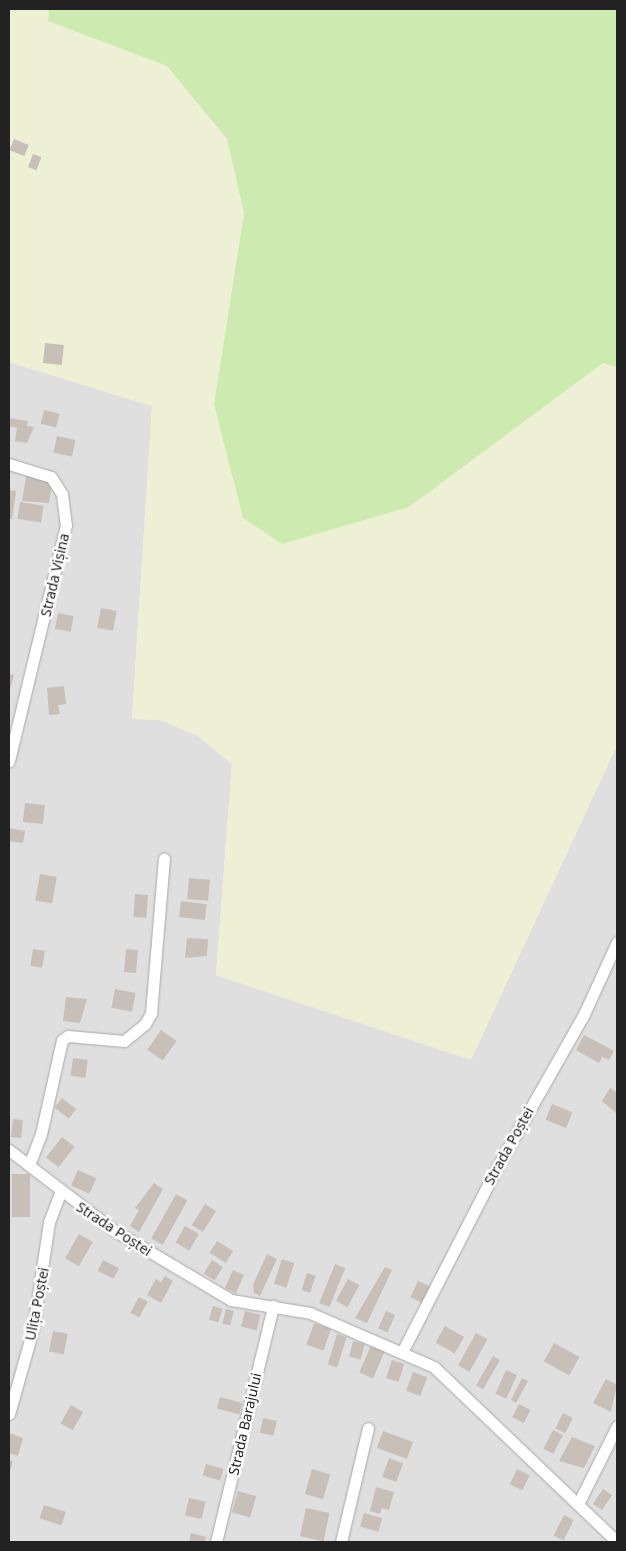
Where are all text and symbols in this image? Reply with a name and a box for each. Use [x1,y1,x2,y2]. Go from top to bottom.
street label: Strada Vișina [37,532,73,618]
street label: Strada Poștei [481,1104,537,1188]
street label: Strada Poștei [73,1198,155,1260]
street label: Ulița Poștei [22,1266,52,1342]
street label: Strada Barajului [225,1371,265,1477]

